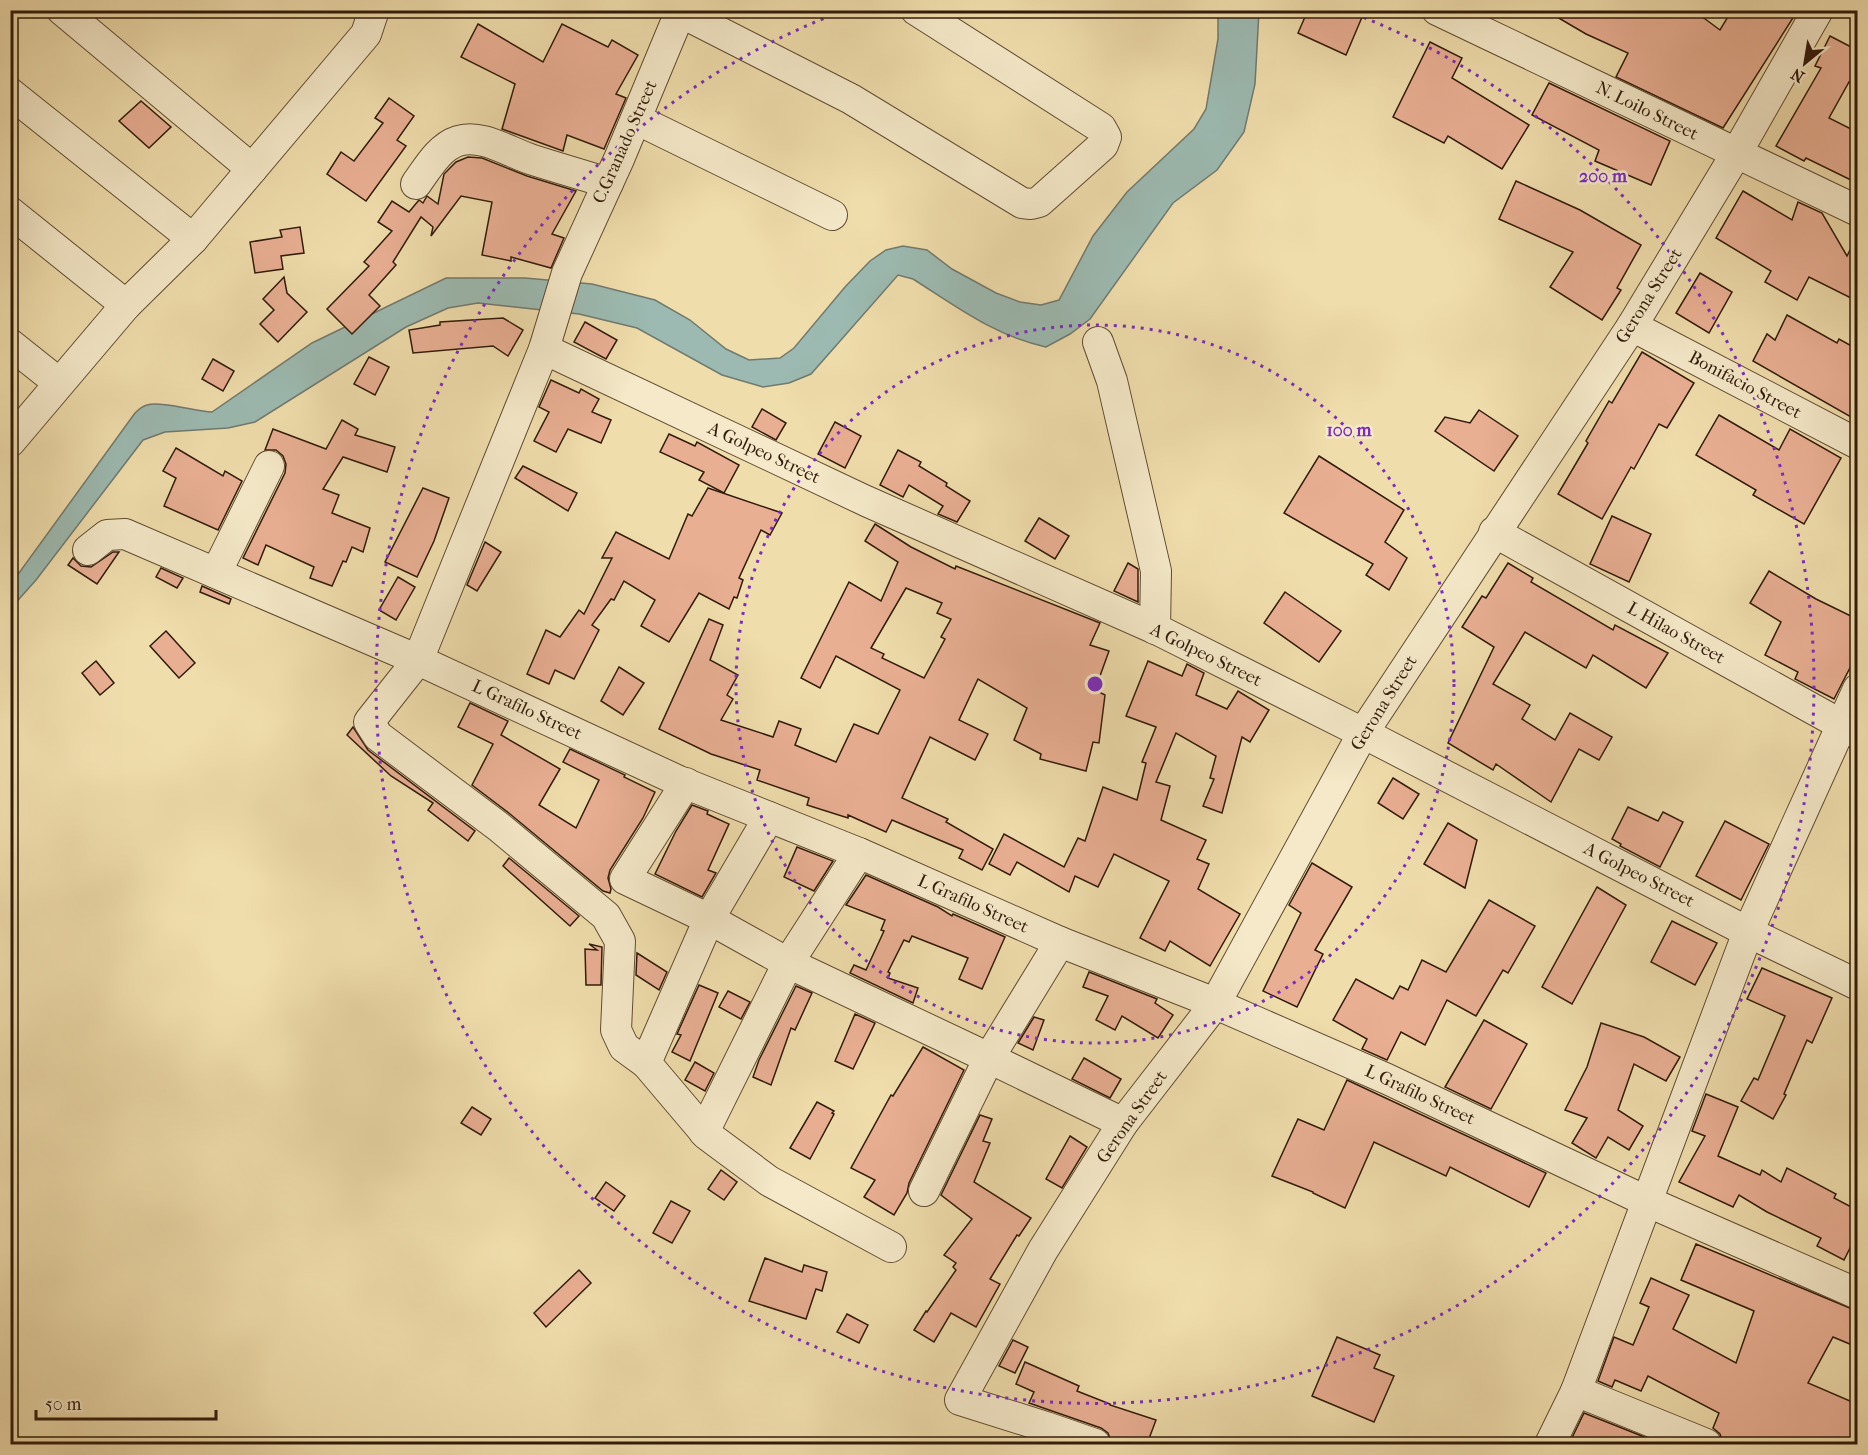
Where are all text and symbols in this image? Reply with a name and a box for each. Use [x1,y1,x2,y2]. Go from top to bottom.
north arrow [1775,33,1835,93]
text: N [1787,64,1808,87]
street label: C.Granado Street [588,77,662,207]
street label: N. Loilo Street [1592,77,1702,145]
text: 200 m [1579,166,1628,187]
street label: Gerona Street [1611,244,1687,348]
street label: Bonifacio Street [1685,347,1805,424]
street label: A Golpeo Street [704,417,824,488]
text: 100 m [1326,420,1373,441]
street label: L Hilao Street [1624,598,1729,669]
street label: A Golpeo Street [1146,619,1266,691]
street label: Gerona Street [1346,651,1422,755]
centre of rings [1085,674,1105,694]
street label: L Grafilo Street [469,675,586,745]
street label: A Golpeo Street [1579,838,1698,912]
street label: L Grafilo Street [914,870,1032,938]
street label: L Grafilo Street [1362,1060,1479,1130]
street label: Gerona Street [1092,1066,1172,1167]
scale bar [36,1383,216,1421]
text: 50 m [45,1394,82,1415]

